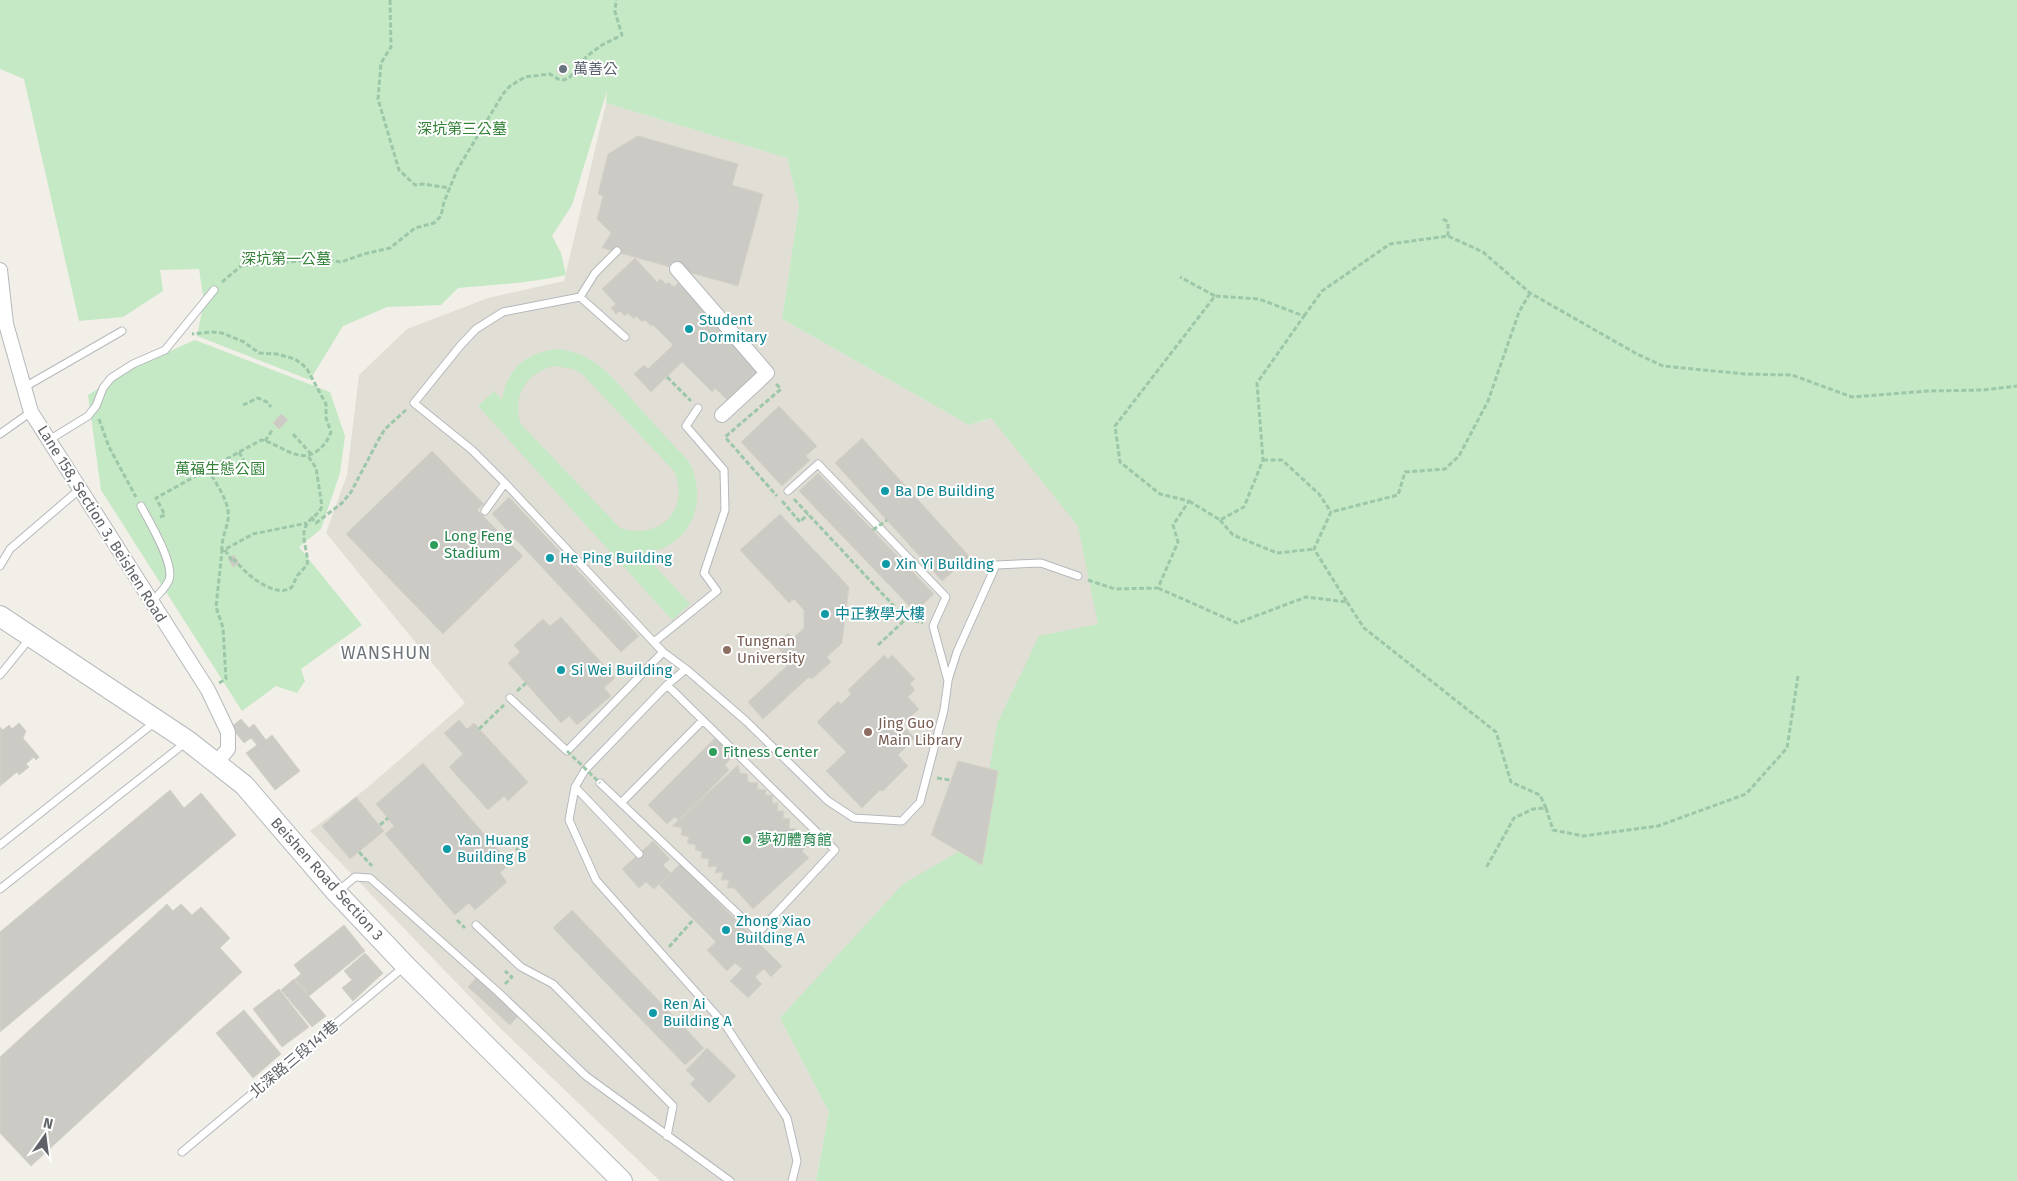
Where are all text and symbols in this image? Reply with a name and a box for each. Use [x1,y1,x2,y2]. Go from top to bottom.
place label: 萬善公 [573,60,618,78]
marker: 萬善公 [557,63,569,75]
park label: 深坑第三公墓 [417,120,507,138]
park label: 深坑第一公墓 [241,250,331,268]
place label: Student Dormitary [699,311,768,346]
marker: Student Dormitary [683,323,695,335]
street label: Lane 158, Section 3, Beishen Road [34,422,170,626]
park label: 萬福生態公園 [175,460,265,478]
place label: Ba De Building [895,482,994,500]
marker: Ba De Building [879,485,891,497]
place label: Long Feng Stadium [444,527,512,562]
marker: Long Feng Stadium [428,539,440,551]
place label: He Ping Building [560,549,672,567]
marker: He Ping Building [544,552,556,564]
place label: Xin Yi Building [896,555,994,573]
marker: Xin Yi Building [880,558,892,570]
place label: 中正教學大樓 [835,605,925,623]
marker: 中正教學大樓 [819,608,831,620]
place label: Tungnan University [737,632,806,667]
district label: WANSHUN [341,642,431,664]
marker: Tungnan University [721,644,733,656]
place label: Si Wei Building [571,661,672,679]
marker: Si Wei Building [555,664,567,676]
place label: Jing Guo Main Library [878,714,963,749]
marker: Jing Guo Main Library [862,726,874,738]
place label: Fitness Center [723,743,819,761]
marker: Fitness Center [707,746,719,758]
street label: Beishen Road Section 3 [267,814,387,944]
place label: Yan Huang Building B [457,831,529,866]
place label: 夢初體育館 [757,831,832,849]
marker: 夢初體育館 [741,834,753,846]
marker: Yan Huang Building B [441,843,453,855]
place label: Zhong Xiao Building A [736,912,811,947]
marker: Zhong Xiao Building A [720,924,732,936]
place label: Ren Ai Building A [663,995,732,1030]
marker: Ren Ai Building A [647,1007,659,1019]
street label: 北深路三段141巷 [246,1017,342,1101]
north arrow [20,1111,70,1161]
text: N [41,1114,55,1133]

